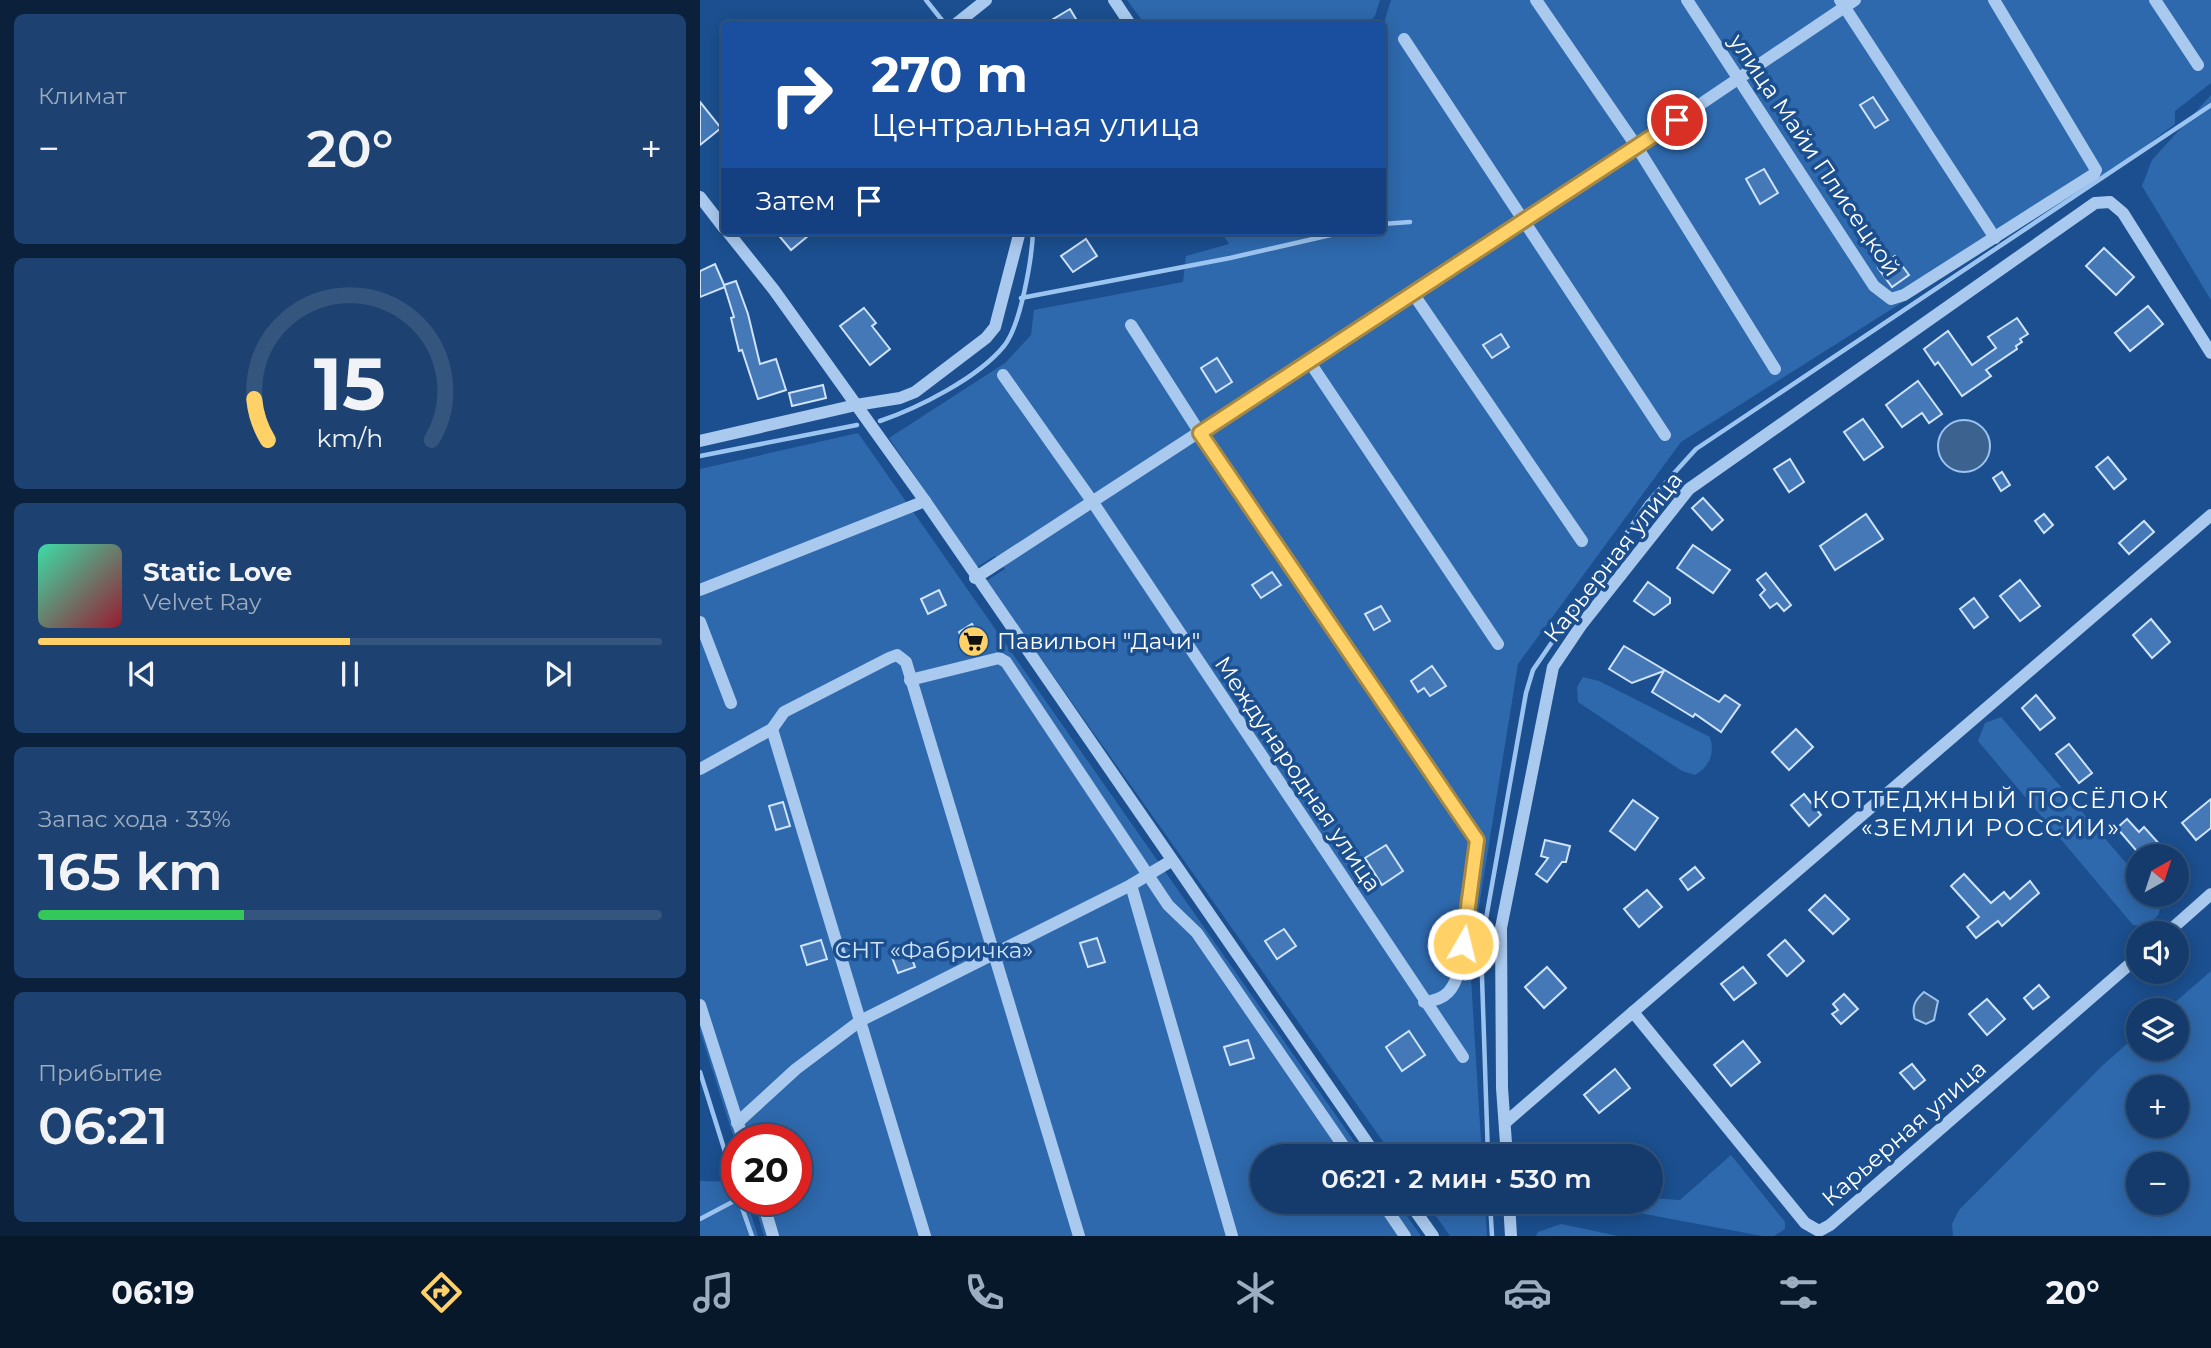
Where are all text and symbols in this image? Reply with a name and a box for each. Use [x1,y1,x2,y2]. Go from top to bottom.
street label: улица Майи Плисецкой [1723,28,1907,282]
text: 270 m [871,45,1028,104]
icon: right [756,49,847,140]
text: Климат [38,82,127,110]
pin [1647,90,1707,150]
icon: arrive [1658,101,1696,139]
text: Центральная улица [871,105,1200,144]
text: 20° [306,117,394,180]
text: − [38,125,60,172]
text: + [640,125,662,172]
icon: arrive [850,182,888,220]
text: Затем [756,185,836,217]
text: 15 [314,340,386,428]
text: km/h [317,422,383,452]
street label: Карьерная улица [1538,466,1688,648]
text: Static Love [143,556,292,588]
text: Velvet Ray [143,588,261,616]
supermarket icon: Павильон "Дачи" [957,624,991,658]
place label: Павильон "Дачи" [997,627,1200,655]
street label: Международная улица [1209,651,1387,897]
icon: previous [123,655,161,693]
icon: pause [331,655,369,693]
icon: next [539,655,577,693]
district label: КОТТЕДЖНЫЙ ПОСЁЛОК «ЗЕМЛИ РОССИИ» [1812,785,2170,842]
text: Запас хода · 33% [38,805,231,833]
text: 165 km [38,840,223,903]
north arrow [2126,844,2189,906]
map controls [2126,844,2189,1215]
position arrow [1426,907,1500,981]
button: sound [2126,921,2189,984]
park label: СНТ «Фабричка» [835,936,1033,964]
button: layers [2126,998,2189,1061]
street label: Карьерная улица [1816,1054,1992,1212]
text: Прибытие [38,1059,163,1087]
button: + [2126,1075,2189,1138]
text: 06:21 [38,1094,168,1157]
speed limit sign: 20 [721,1124,812,1215]
button: − [2126,1152,2189,1215]
text: 06:21 · 2 мин · 530 m [1321,1163,1592,1195]
icon: directions [417,1268,466,1317]
icon: music [689,1268,738,1317]
icon: phone [960,1268,1009,1317]
icon: climate [1231,1268,1280,1317]
icon: car [1503,1268,1552,1317]
icon: filters [1774,1268,1823,1317]
text: 06:19 [111,1273,195,1312]
text: 20° [2046,1273,2100,1312]

